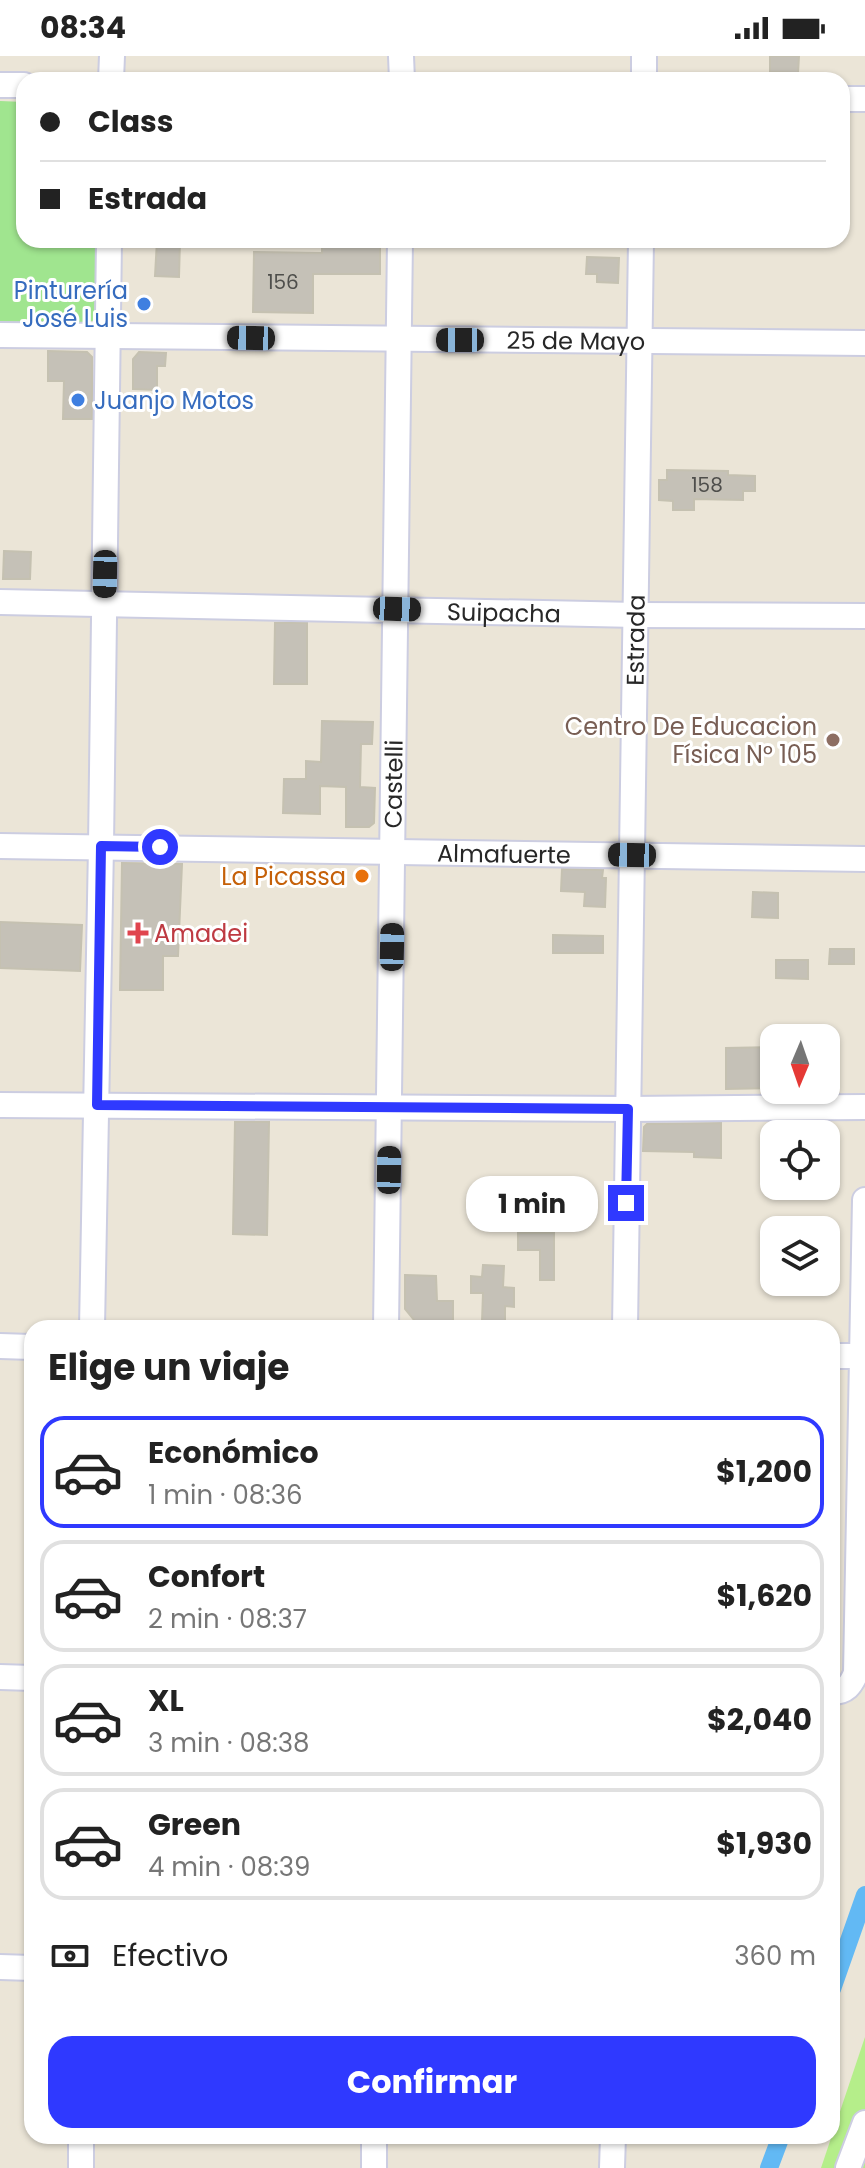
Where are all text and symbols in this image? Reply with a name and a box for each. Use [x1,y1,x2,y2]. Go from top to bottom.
text: 08:34 [40,6,126,49]
text: Class [88,100,174,143]
text: Estrada [88,177,207,220]
house number: 156 [267,268,299,296]
place label: Pinturería José Luis [14,274,128,335]
marker: Pinturería José Luis [135,295,153,313]
street label: 25 de Mayo [506,323,645,357]
car [227,326,275,350]
car [436,328,484,352]
place label: Juanjo Motos [94,384,254,417]
marker: Juanjo Motos [69,391,87,409]
house number: 158 [691,471,723,499]
car [93,550,117,598]
street label: Estrada [618,594,652,686]
street label: Suipacha [447,595,561,630]
car [373,596,421,622]
place label: Centro De Educacion Física N° 105 [565,710,817,771]
marker: Centro De Educacion Física N° 105 [824,731,842,749]
street label: Castelli [376,740,410,829]
route start [142,829,178,865]
street label: Almafuerte [437,836,571,871]
car [608,843,656,867]
place label: La Picassa [221,860,346,893]
marker: La Picassa [353,867,371,885]
place label: Amadei [154,917,248,950]
car [380,923,404,971]
marker: Amadei [129,924,147,942]
north arrow [760,1024,840,1104]
map controls [760,1024,840,1296]
button: locate [760,1120,840,1200]
car [377,1146,401,1194]
callout: 1 min [466,1175,598,1231]
route end [608,1185,644,1221]
text: 1 min [498,1186,566,1222]
button: layers [760,1216,840,1296]
text: Elige un viaje [48,1342,290,1393]
text: Económico [148,1431,319,1474]
icon: car [52,1436,124,1508]
text: $1,200 [716,1450,812,1493]
text: 1 min · 08:36 [148,1477,303,1513]
text: Confort [148,1555,265,1598]
icon: car [52,1560,124,1632]
text: $1,620 [717,1574,812,1617]
text: 2 min · 08:37 [148,1601,307,1637]
text: XL [148,1679,184,1722]
icon: car [52,1684,124,1756]
text: $2,040 [707,1698,812,1741]
text: 3 min · 08:38 [148,1725,309,1761]
text: Green [148,1803,241,1846]
icon: car [52,1808,124,1880]
text: $1,930 [716,1822,812,1865]
text: 4 min · 08:39 [148,1849,310,1885]
icon: cash [48,1934,92,1978]
text: Efectivo [112,1934,228,1977]
text: 360 m [734,1938,816,1974]
button: Confirmar [48,2036,816,2128]

